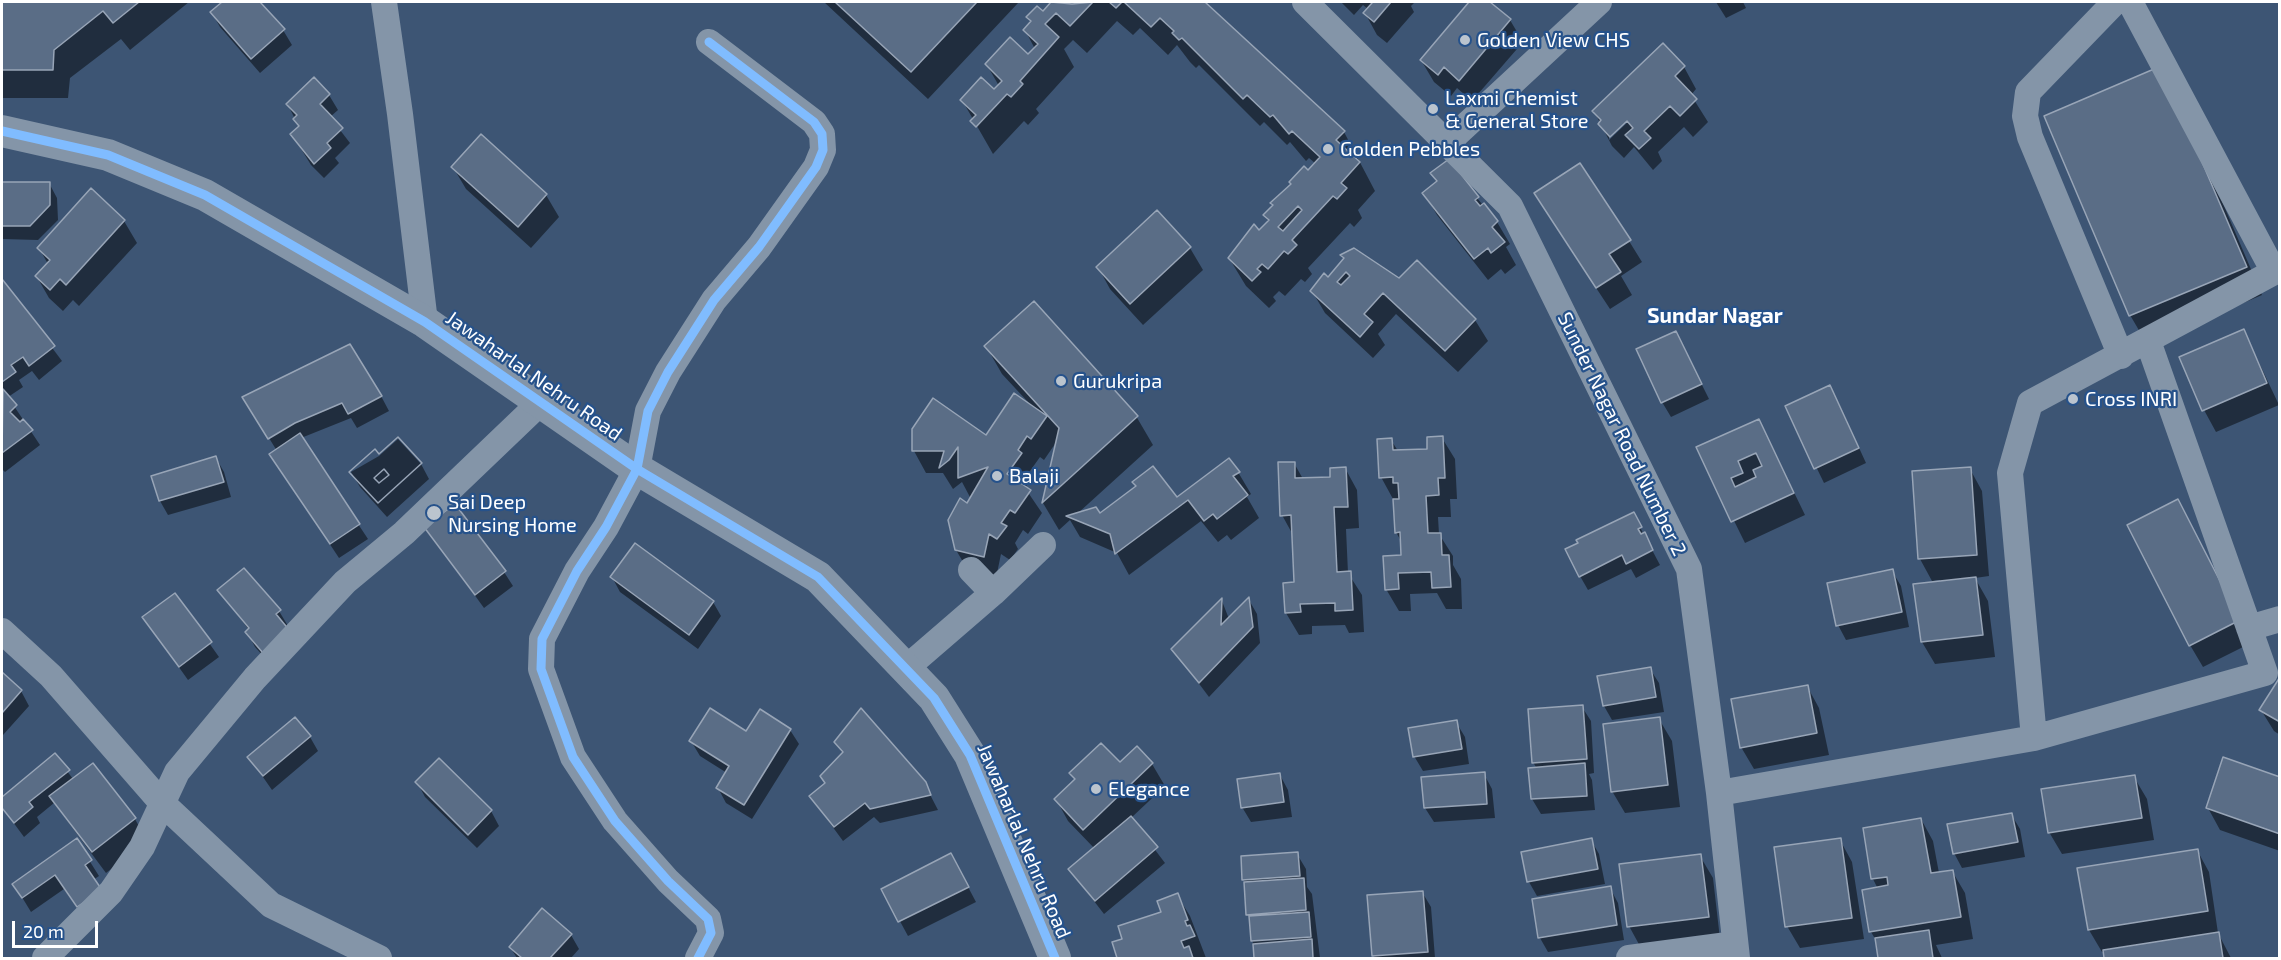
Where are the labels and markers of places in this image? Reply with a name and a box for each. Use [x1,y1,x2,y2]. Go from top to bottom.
place label: Golden View CHS [1477,28,1630,52]
marker: Golden View CHS [1458,33,1472,47]
place label: Laxmi Chemist & General Store [1445,86,1589,133]
marker: Laxmi Chemist & General Store [1426,102,1440,116]
place label: Golden Pebbles [1340,137,1480,161]
marker: Golden Pebbles [1321,142,1335,156]
place label: Gurukripa [1073,369,1162,393]
marker: Gurukripa [1054,374,1068,388]
place label: Cross INRI [2085,387,2177,411]
marker: Cross INRI [2066,392,2080,406]
place label: Balaji [1009,464,1059,488]
marker: Balaji [990,469,1004,483]
place label: Sai Deep Nursing Home [448,490,577,537]
marker: Sai Deep Nursing Home [425,504,443,522]
place label: Elegance [1108,777,1190,801]
marker: Elegance [1089,782,1103,796]

